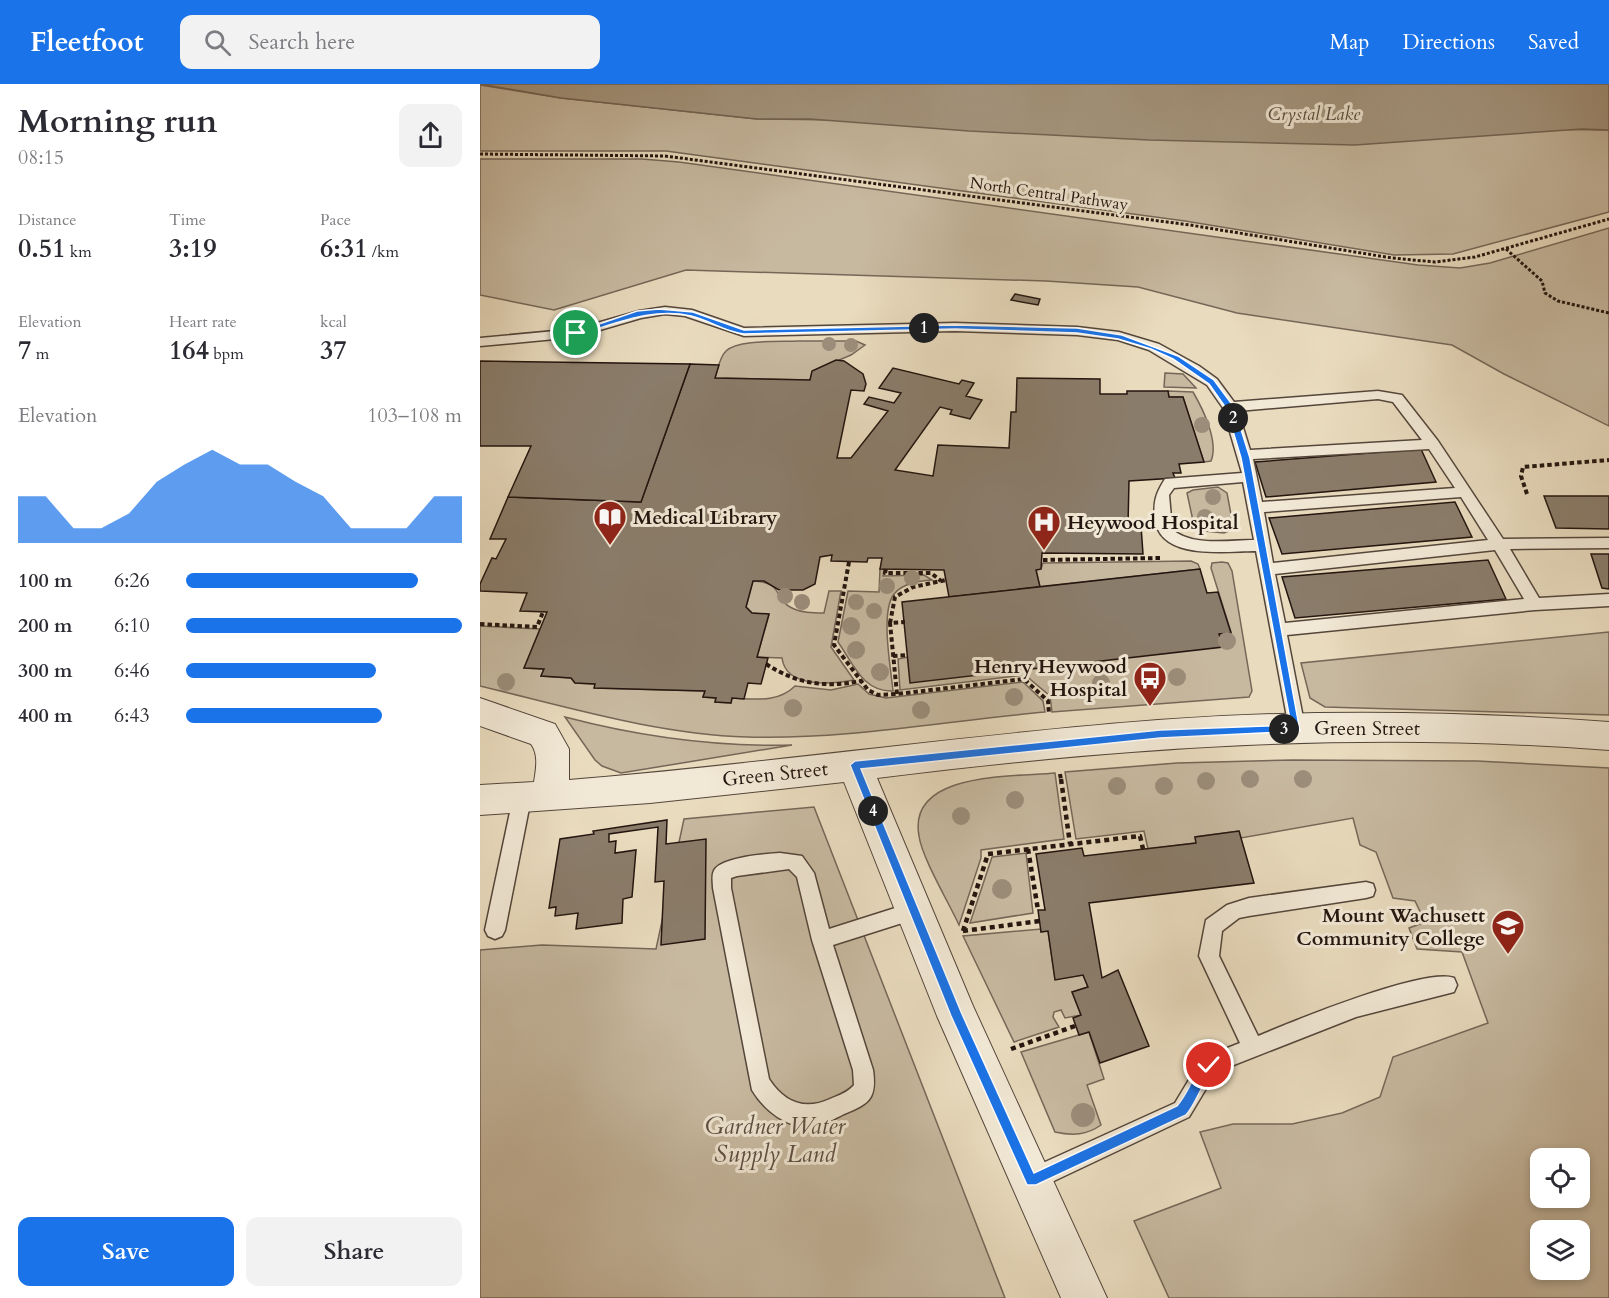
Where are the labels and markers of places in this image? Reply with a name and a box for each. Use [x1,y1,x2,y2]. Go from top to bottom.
pin [550,307,601,358]
pin: 1 [909,313,939,343]
pin: 2 [1218,403,1248,433]
library icon: Medical Library [592,499,628,546]
place label: Medical Library [633,504,778,531]
hospital icon: Heywood Hospital [1026,504,1062,551]
place label: Heywood Hospital [1067,509,1239,536]
place label: Henry Heywood Hospital [974,653,1128,703]
bus stop icon: Henry Heywood Hospital [1132,660,1168,707]
pin: 3 [1269,714,1299,744]
pin: 4 [858,796,888,826]
place label: Mount Wachusett Community College [1296,902,1485,952]
school or university icon: Mount Wachusett Community College [1490,908,1526,955]
pin [1183,1039,1234,1090]

